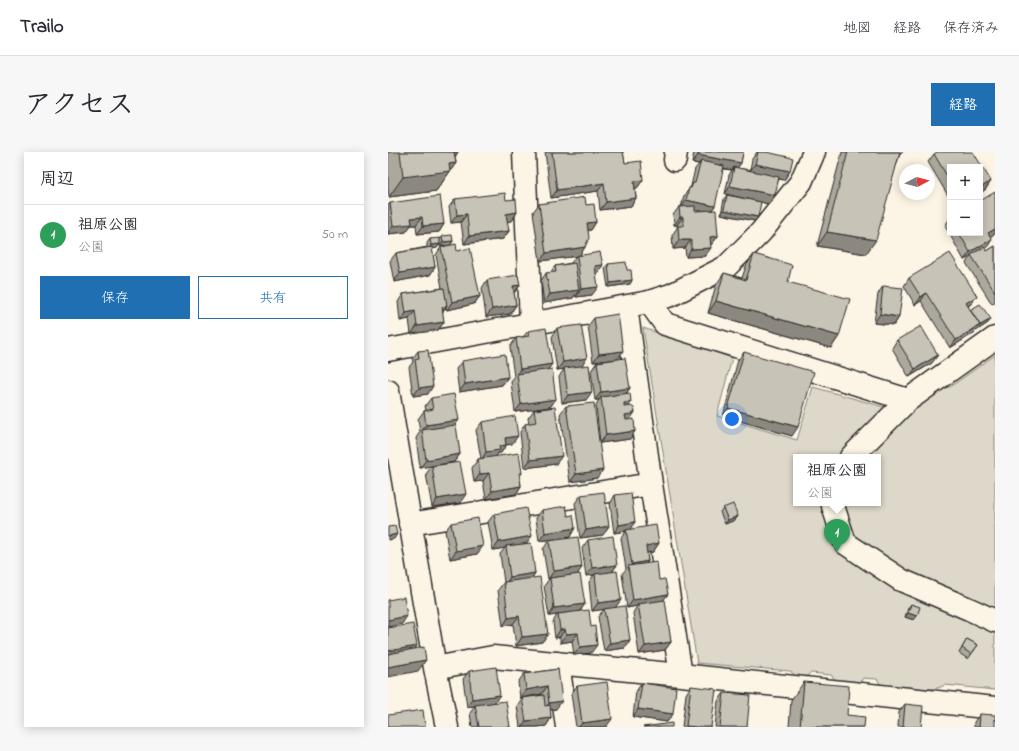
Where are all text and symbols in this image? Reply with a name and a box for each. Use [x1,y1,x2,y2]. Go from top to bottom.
text: Trailo [20,14,64,41]
text: 地図 [843,18,871,39]
text: 経路 [893,18,921,39]
text: 保存済み [943,18,999,39]
button: 経路 [931,83,995,126]
text: アクセス [24,86,134,127]
north arrow [899,164,935,200]
map controls [947,164,983,236]
button: + [947,164,983,200]
text: 周辺 [40,167,74,192]
button: − [947,200,983,236]
text: 祖原公園 [78,214,138,236]
text: 1 [51,225,55,244]
text: 50 m [322,225,348,244]
text: 公園 [78,238,104,257]
button: 保存 [40,276,190,319]
button: 共有 [198,276,348,319]
your location [722,409,742,429]
popup [793,454,881,506]
text: 祖原公園 [807,460,867,482]
text: 公園 [807,484,833,503]
pin: 1 [824,519,850,552]

